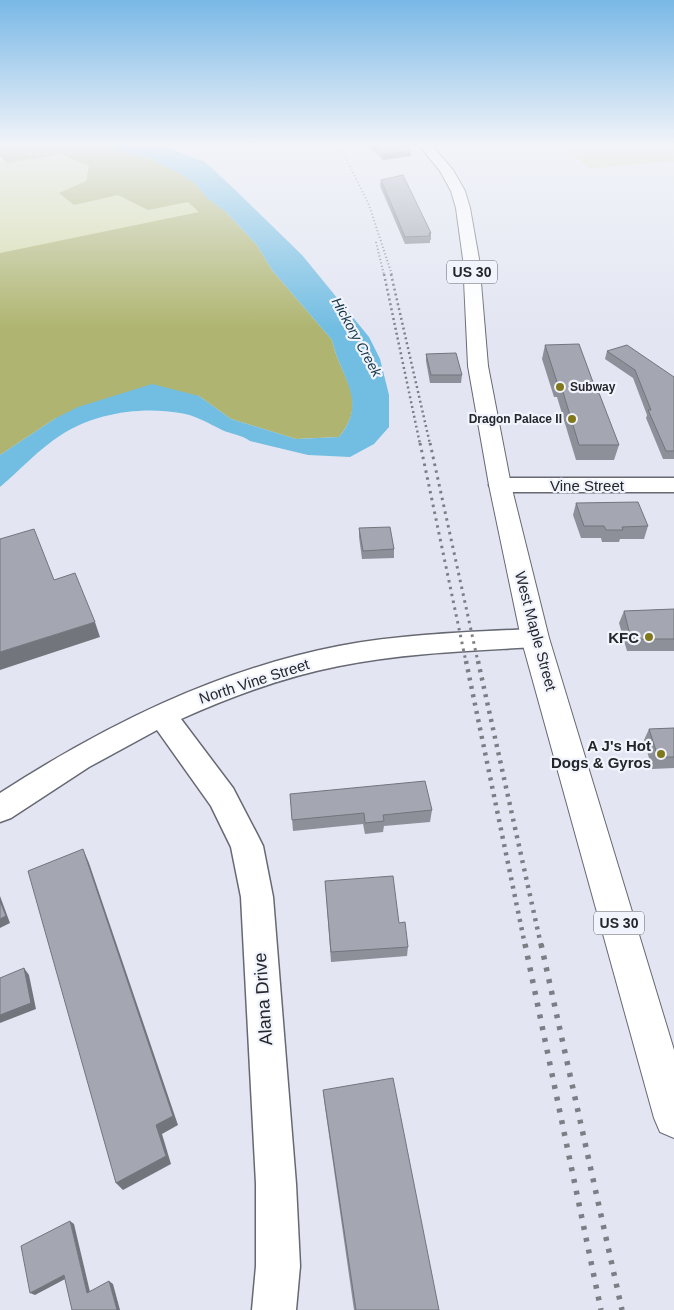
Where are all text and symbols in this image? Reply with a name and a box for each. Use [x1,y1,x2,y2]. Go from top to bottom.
road number: US 30 [447,260,497,284]
water label: Hickory Creek [329,295,386,380]
place label: Subway [570,380,616,394]
marker: Subway [554,381,566,393]
place label: Dragon Palace II [469,412,562,426]
marker: Dragon Palace II [566,413,578,425]
street label: Vine Street [550,477,625,494]
street label: West Maple Street [512,569,560,693]
place label: KFC [608,629,639,646]
marker: KFC [643,631,655,643]
street label: North Vine Street [197,655,312,707]
place label: A J's Hot Dogs & Gyros [551,737,651,771]
marker: A J's Hot Dogs & Gyros [655,748,667,760]
road number: US 30 [594,911,644,934]
street label: Alana Drive [250,952,276,1046]

